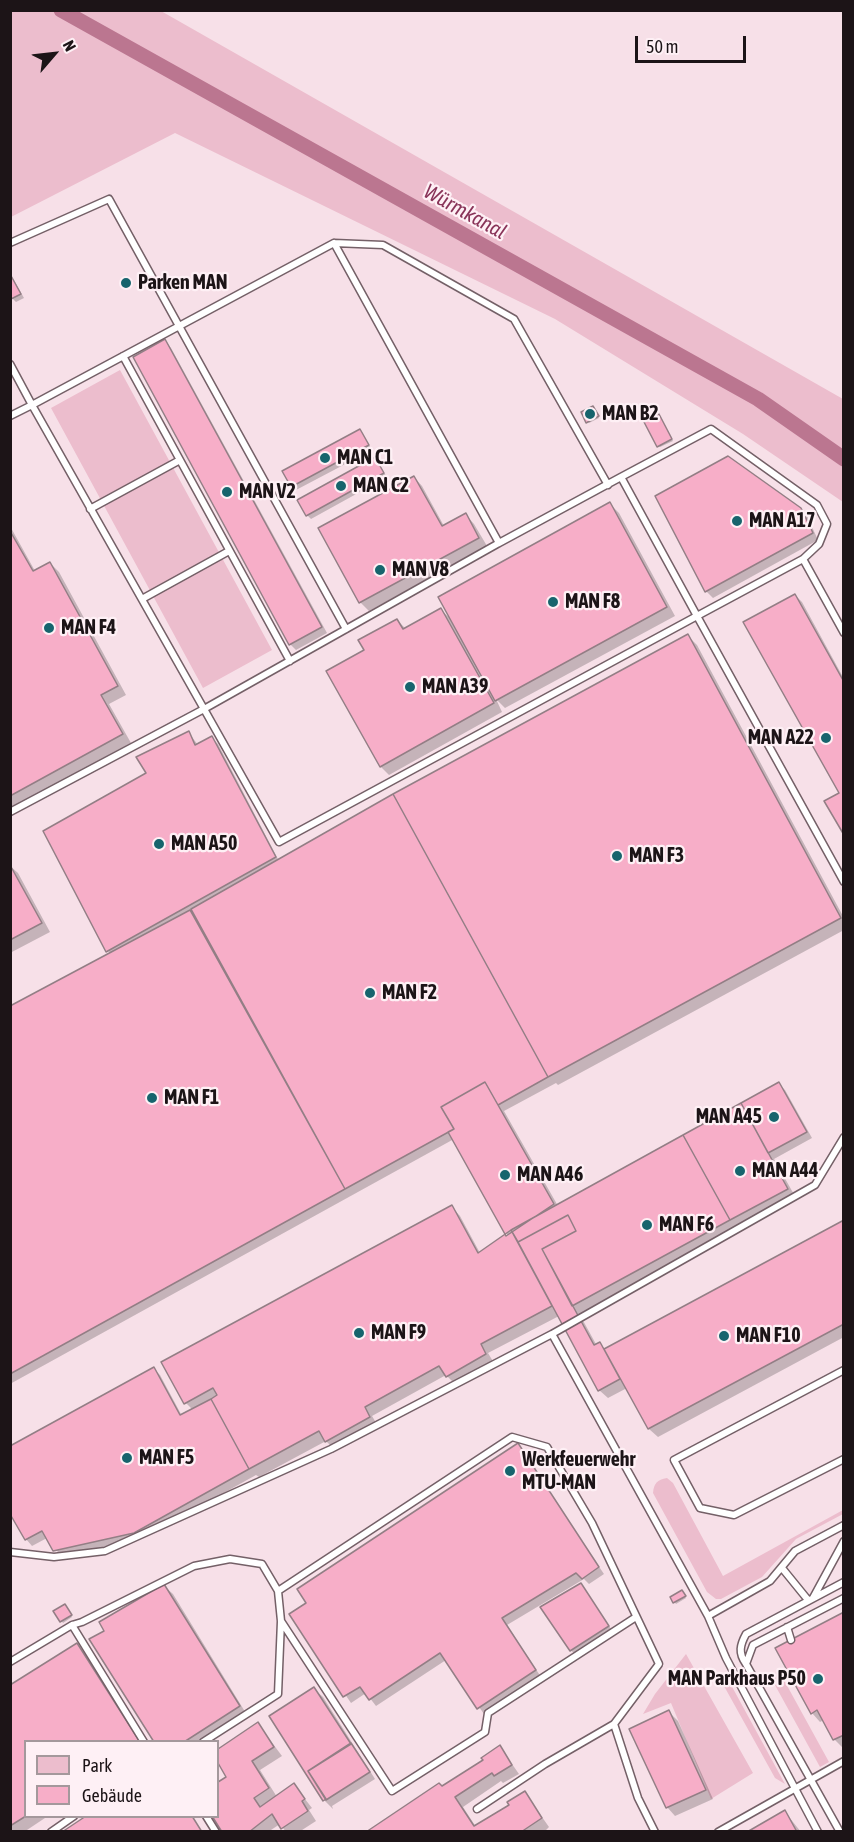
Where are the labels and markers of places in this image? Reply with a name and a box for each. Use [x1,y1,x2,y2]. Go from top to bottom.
place label: Parken MAN [138,271,228,295]
marker: Parken MAN [119,276,133,290]
place label: MAN B2 [602,402,659,426]
marker: MAN B2 [583,407,597,421]
place label: MAN C1 [337,446,393,470]
marker: MAN C1 [318,451,332,465]
place label: MAN C2 [353,474,409,498]
marker: MAN C2 [334,479,348,493]
place label: MAN V2 [239,480,296,504]
marker: MAN V2 [220,485,234,499]
place label: MAN A17 [749,509,815,533]
marker: MAN A17 [730,514,744,528]
place label: MAN V8 [392,558,449,582]
marker: MAN V8 [373,563,387,577]
place label: MAN F8 [565,590,620,614]
marker: MAN F8 [546,595,560,609]
place label: MAN F4 [61,616,116,640]
marker: MAN F4 [42,621,56,635]
place label: MAN A39 [422,675,488,699]
marker: MAN A39 [403,680,417,694]
place label: MAN A22 [748,726,814,750]
marker: MAN A22 [819,731,833,745]
place label: MAN A50 [171,832,237,856]
marker: MAN A50 [152,837,166,851]
place label: MAN F3 [629,844,684,868]
marker: MAN F3 [610,849,624,863]
place label: MAN F2 [382,981,437,1005]
marker: MAN F2 [363,986,377,1000]
place label: MAN F1 [164,1086,219,1110]
marker: MAN F1 [145,1091,159,1105]
place label: MAN A45 [696,1105,762,1129]
marker: MAN A45 [767,1110,781,1124]
place label: MAN A44 [752,1159,818,1183]
place label: MAN A46 [517,1163,583,1187]
marker: MAN A44 [733,1164,747,1178]
marker: MAN A46 [498,1168,512,1182]
place label: MAN F6 [659,1213,714,1237]
marker: MAN F6 [640,1218,654,1232]
place label: MAN F9 [371,1321,426,1345]
place label: MAN F10 [736,1324,801,1348]
marker: MAN F9 [352,1326,366,1340]
marker: MAN F10 [717,1329,731,1343]
place label: MAN F5 [139,1446,194,1470]
place label: Werkfeuerwehr MTU-MAN [522,1448,635,1495]
marker: MAN F5 [120,1451,134,1465]
marker: Werkfeuerwehr MTU-MAN [503,1464,517,1478]
place label: MAN Parkhaus P50 [668,1667,806,1691]
marker: MAN Parkhaus P50 [811,1672,825,1686]

